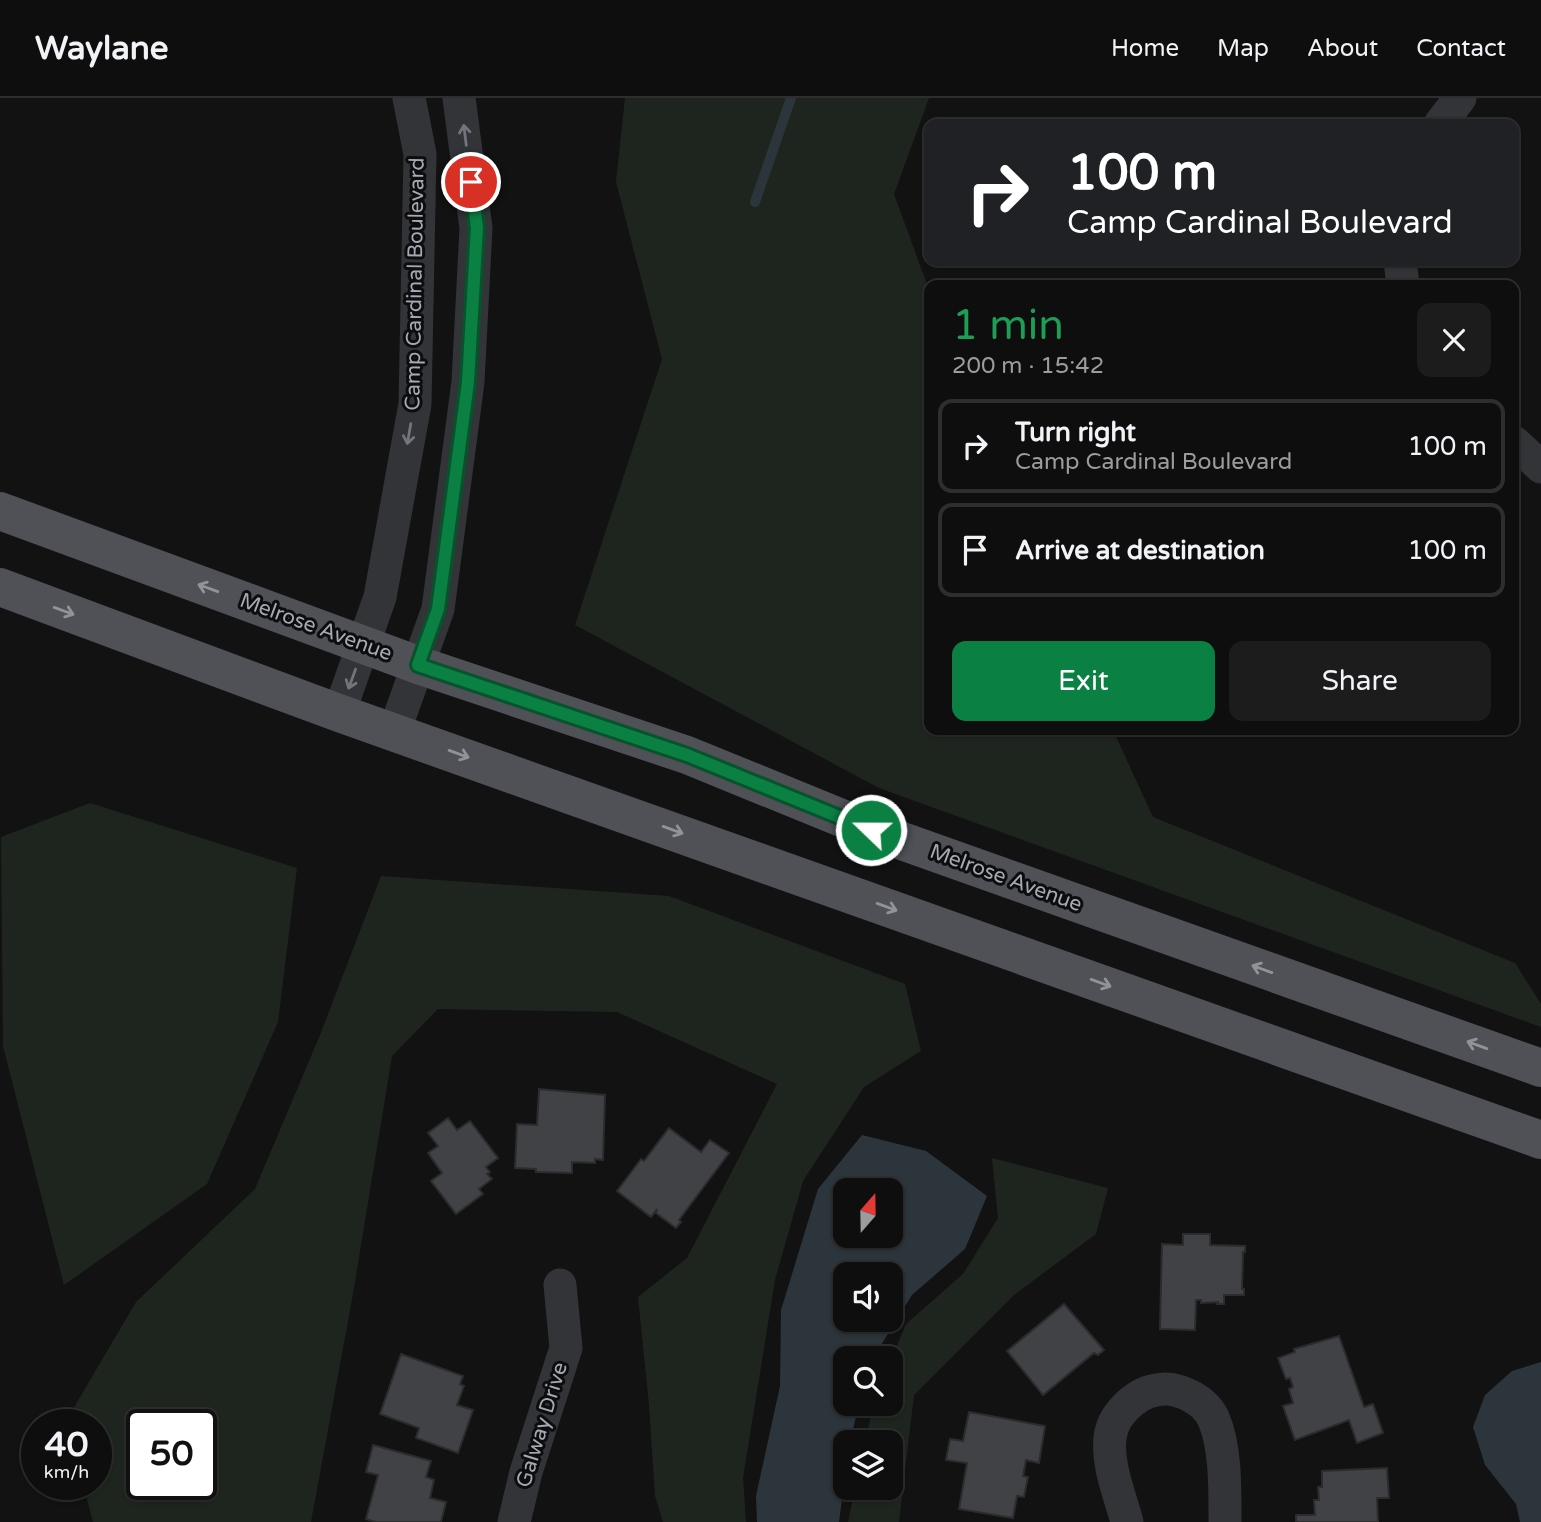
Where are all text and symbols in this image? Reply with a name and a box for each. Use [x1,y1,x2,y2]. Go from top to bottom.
text: Waylane [35,29,169,68]
text: Home [1111,34,1179,63]
text: Map [1217,34,1269,63]
text: About [1307,34,1378,63]
text: Contact [1416,34,1506,63]
one-way arrow [459,125,472,147]
text: 100 m [1067,144,1217,203]
icon: right [952,147,1043,238]
pin [441,152,501,212]
street label: Camp Cardinal Boulevard [400,157,430,411]
icon: arrive [452,163,490,201]
text: Camp Cardinal Boulevard [1067,204,1453,242]
text: 1 min [952,300,1064,351]
button: close [1417,303,1491,377]
text: 200 m · 15:42 [952,352,1104,380]
text: Turn right [1015,417,1136,448]
one-way arrow [402,422,415,445]
icon: right [956,427,994,465]
text: 100 m [1407,431,1487,462]
text: Camp Cardinal Boulevard [1015,448,1292,476]
icon: arrive [956,531,994,569]
text: Arrive at destination [1015,535,1265,566]
text: 100 m [1407,535,1487,566]
one-way arrow [198,580,220,593]
street label: Melrose Avenue [236,588,396,666]
one-way arrow [53,606,74,618]
button: Exit [952,641,1215,721]
button: Share [1229,641,1491,721]
one-way arrow [344,667,357,689]
one-way arrow [447,749,469,761]
position arrow [834,793,908,867]
one-way arrow [661,825,683,837]
street label: Melrose Avenue [926,839,1086,917]
one-way arrow [876,902,898,914]
one-way arrow [1252,962,1274,974]
one-way arrow [1090,978,1112,990]
one-way arrow [1466,1038,1488,1050]
north arrow [833,1178,903,1248]
map controls [833,1178,903,1500]
button: sound [833,1262,903,1332]
button: search [833,1346,903,1416]
street label: Galway Drive [511,1359,573,1491]
speed limit sign: 50 [126,1409,217,1500]
text: 40 [45,1424,88,1466]
button: layers [833,1430,903,1500]
text: km/h [44,1461,89,1483]

